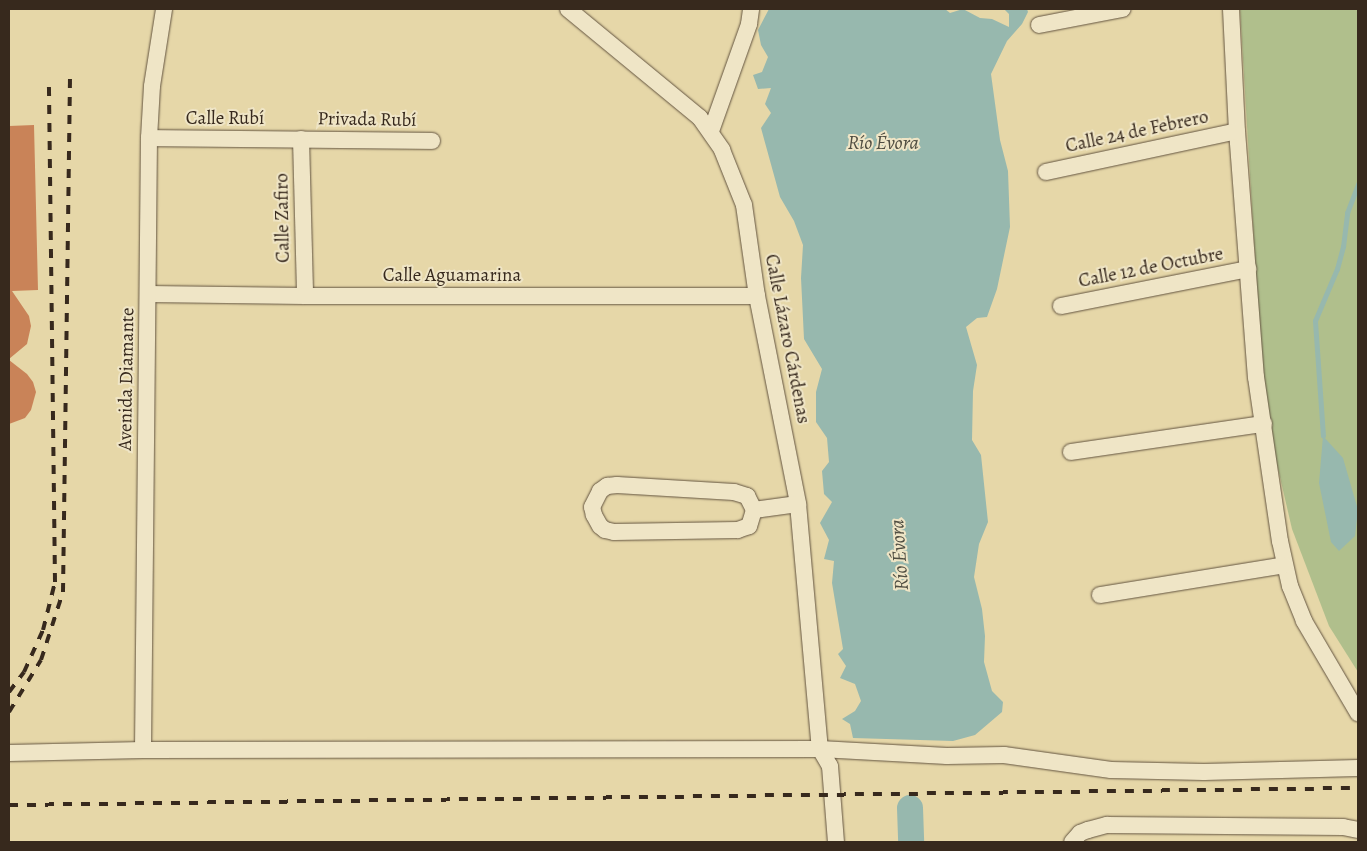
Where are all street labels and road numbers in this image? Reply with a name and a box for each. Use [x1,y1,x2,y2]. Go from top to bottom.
street label: Calle 24 de Febrero [1064,106,1210,158]
street label: Calle Rubí [186,108,264,130]
street label: Privada Rubí [317,108,417,132]
street label: Calle Zafiro [271,173,295,263]
street label: Calle 12 de Octubre [1077,243,1225,293]
street label: Calle Lázaro Cárdenas [759,252,815,426]
street label: Calle Aguamarina [383,265,521,287]
street label: Avenida Diamante [114,307,140,451]

